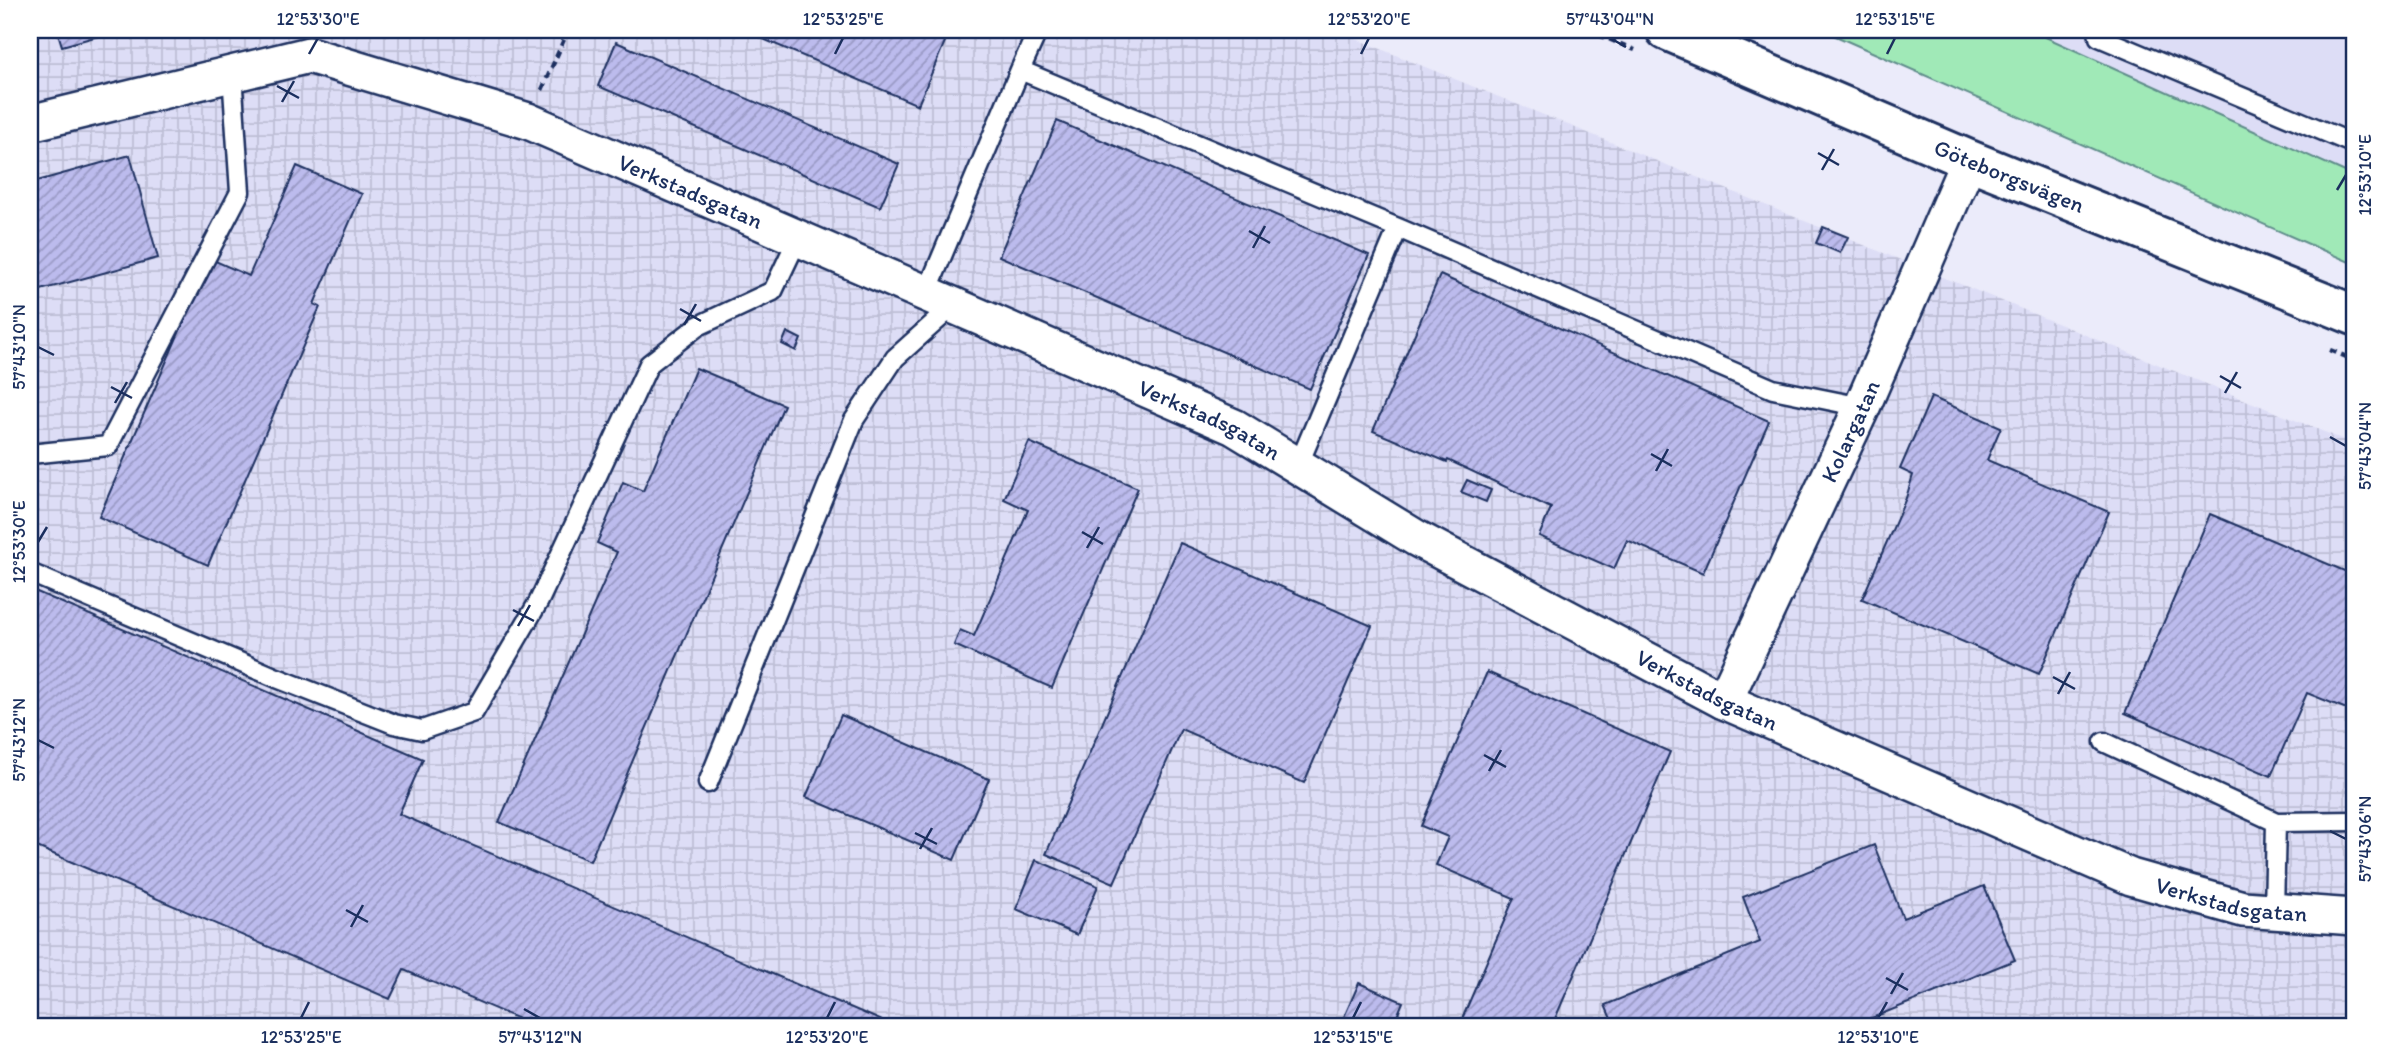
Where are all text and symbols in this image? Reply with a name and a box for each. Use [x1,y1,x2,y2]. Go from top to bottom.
text: 12°53'30"E [276,8,360,30]
text: 12°53'25"E [802,8,884,30]
text: 12°53'20"E [1328,8,1410,30]
text: 57°43'04"N [1566,8,1654,30]
text: 12°53'15"E [1855,8,1935,30]
street label: Göteborgsvägen [1930,133,2088,219]
text: 12°53'10"E [2354,134,2376,216]
street label: Verkstadsgatan [614,148,767,235]
text: 57°43'10"N [8,304,30,390]
street label: Verkstadsgatan [1134,373,1286,466]
street label: Kolargatan [1815,376,1886,487]
text: 57°43'04"N [2354,402,2376,490]
text: 12°53'30"E [8,500,30,584]
street label: Verkstadsgatan [1631,643,1782,737]
text: 57°43'12"N [8,698,30,782]
text: 57°43'06"N [2354,796,2376,883]
street label: Verkstadsgatan [2152,871,2308,928]
text: 12°53'25"E [260,1026,342,1048]
text: 57°43'12"N [498,1026,582,1048]
text: 12°53'20"E [786,1026,868,1048]
text: 12°53'15"E [1313,1026,1393,1048]
text: 12°53'10"E [1837,1026,1919,1048]

